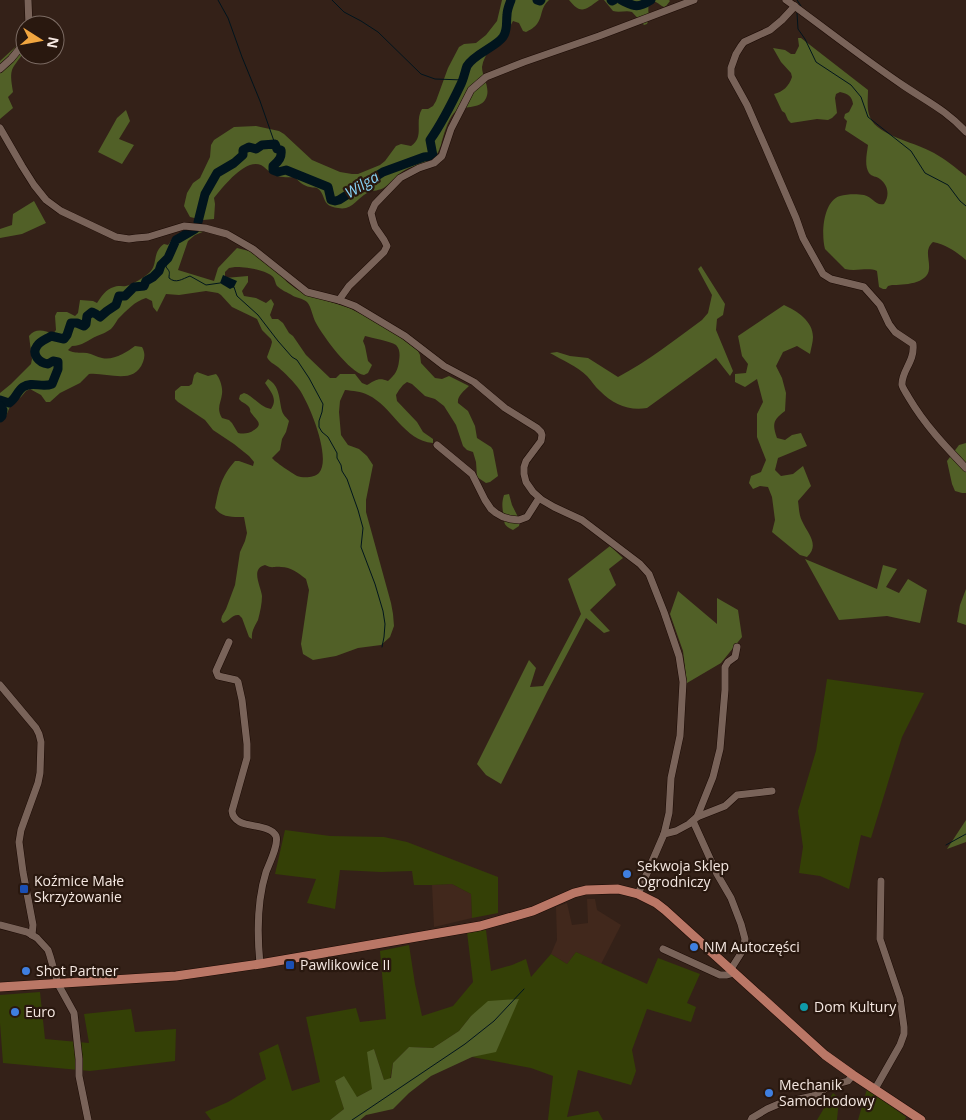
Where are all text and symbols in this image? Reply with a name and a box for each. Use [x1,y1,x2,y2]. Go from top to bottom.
north arrow [15,15,65,65]
text: N [43,35,64,50]
water label: Wilga [341,166,383,202]
place label: Sekwoja Sklep Ogrodniczy [637,856,729,891]
marker: Sekwoja Sklep Ogrodniczy [621,868,633,880]
place label: Koźmice Małe Skrzyżowanie [34,871,124,906]
marker: Koźmice Małe Skrzyżowanie [18,883,30,895]
place label: NM Autoczęści [704,937,800,956]
marker: NM Autoczęści [688,941,700,953]
place label: Pawlikowice II [300,955,390,974]
marker: Pawlikowice II [284,959,296,971]
place label: Shot Partner [36,961,119,980]
marker: Shot Partner [20,965,32,977]
place label: Dom Kultury [814,997,897,1016]
marker: Dom Kultury [798,1001,810,1013]
place label: Euro [25,1002,56,1021]
marker: Euro [9,1006,21,1018]
place label: Mechanik Samochodowy [779,1075,875,1110]
marker: Mechanik Samochodowy [763,1087,775,1099]

